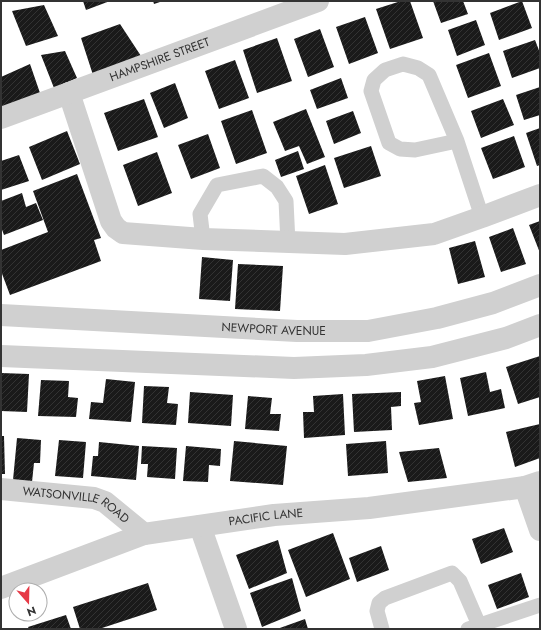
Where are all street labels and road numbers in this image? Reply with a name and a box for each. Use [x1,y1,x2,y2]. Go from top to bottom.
street label: HAMPSHIRE STREET [107,33,213,86]
street label: NEWPORT AVENUE [221,318,326,340]
street label: WATSONVILLE ROAD [22,482,133,527]
street label: PACIFIC LANE [227,504,304,531]

